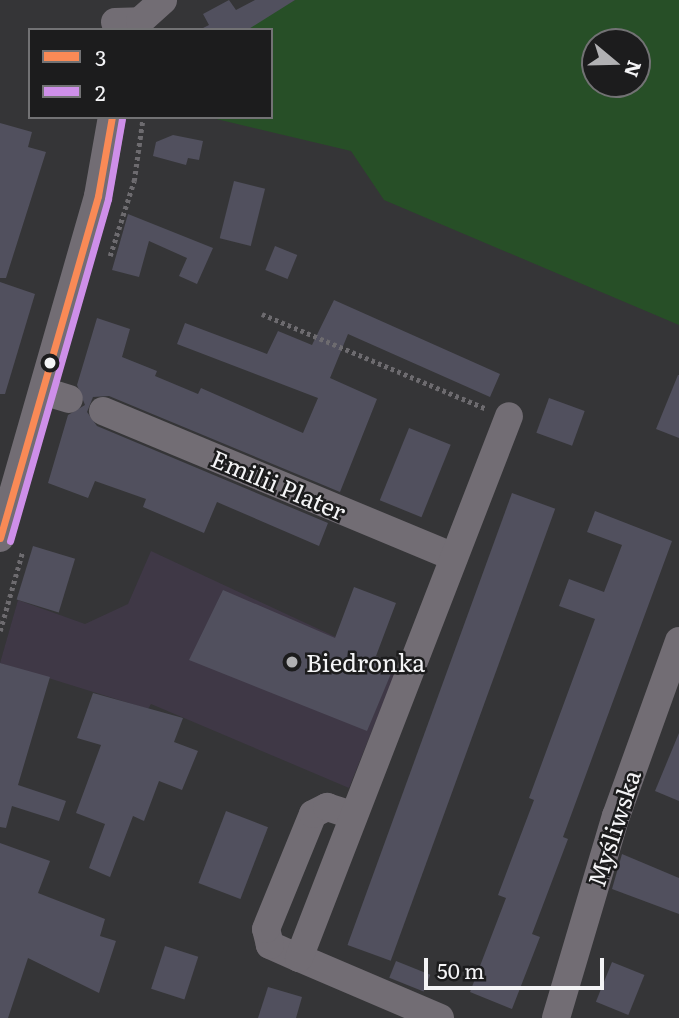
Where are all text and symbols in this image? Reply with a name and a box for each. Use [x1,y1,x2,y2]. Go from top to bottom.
legend [28,28,273,119]
north arrow [581,28,651,98]
text: 3 [95,41,106,72]
text: N [618,57,650,81]
text: 2 [95,76,106,107]
unlabelled marker [43,356,57,370]
street label: Emilii Plater [207,443,351,525]
place label: Biedronka [306,648,425,676]
marker: Biedronka [284,654,300,670]
street label: Myśliwska [581,766,645,890]
scale bar [427,944,607,988]
text: 50 m [437,954,484,985]

